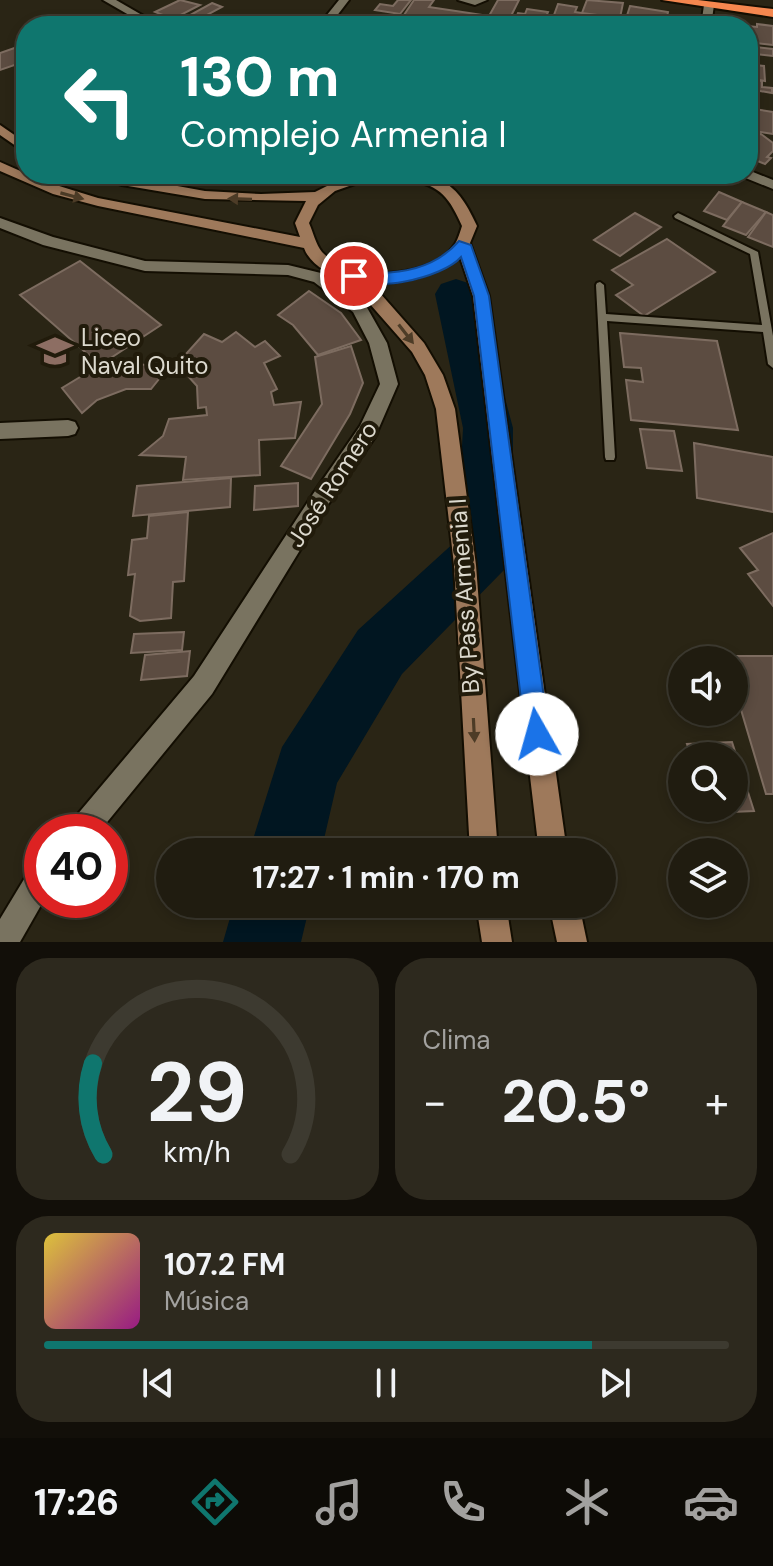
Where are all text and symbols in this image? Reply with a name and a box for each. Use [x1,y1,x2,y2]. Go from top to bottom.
text: 130 m [180,40,339,113]
icon: left [48,48,152,152]
text: Complejo Armenia I [180,111,507,158]
one-way arrow [59,190,84,202]
one-way arrow [227,193,252,206]
pin [320,242,388,310]
icon: arrive [332,254,376,298]
place label: Liceo Naval Quito [81,322,208,381]
one-way arrow [397,324,414,344]
school or university icon: Liceo Naval Quito [36,332,74,370]
street label: José Romero [280,415,384,553]
street label: By Pass Armenia I [442,497,486,695]
map controls [668,646,748,918]
button: sound [668,646,748,726]
position arrow [495,692,579,776]
one-way arrow [467,718,480,743]
button: search [668,742,748,822]
speed limit sign: 40 [24,814,128,918]
button: layers [668,838,748,918]
text: 17:27 · 1 min · 170 m [252,858,520,897]
text: Clima [423,1023,491,1057]
text: 29 [147,1038,247,1147]
text: 20.5° [502,1062,650,1141]
text: − [423,1073,447,1131]
text: + [705,1073,729,1131]
text: km/h [163,1134,231,1171]
text: 107.2 FM [164,1245,285,1284]
text: Música [164,1284,249,1318]
icon: previous [136,1361,180,1405]
icon: pause [364,1361,408,1405]
icon: next [593,1361,637,1405]
icon: directions [187,1474,243,1530]
icon: music [311,1474,367,1530]
icon: phone [435,1474,491,1530]
icon: climate [559,1474,615,1530]
icon: car [683,1474,739,1530]
text: 17:26 [34,1479,119,1526]

